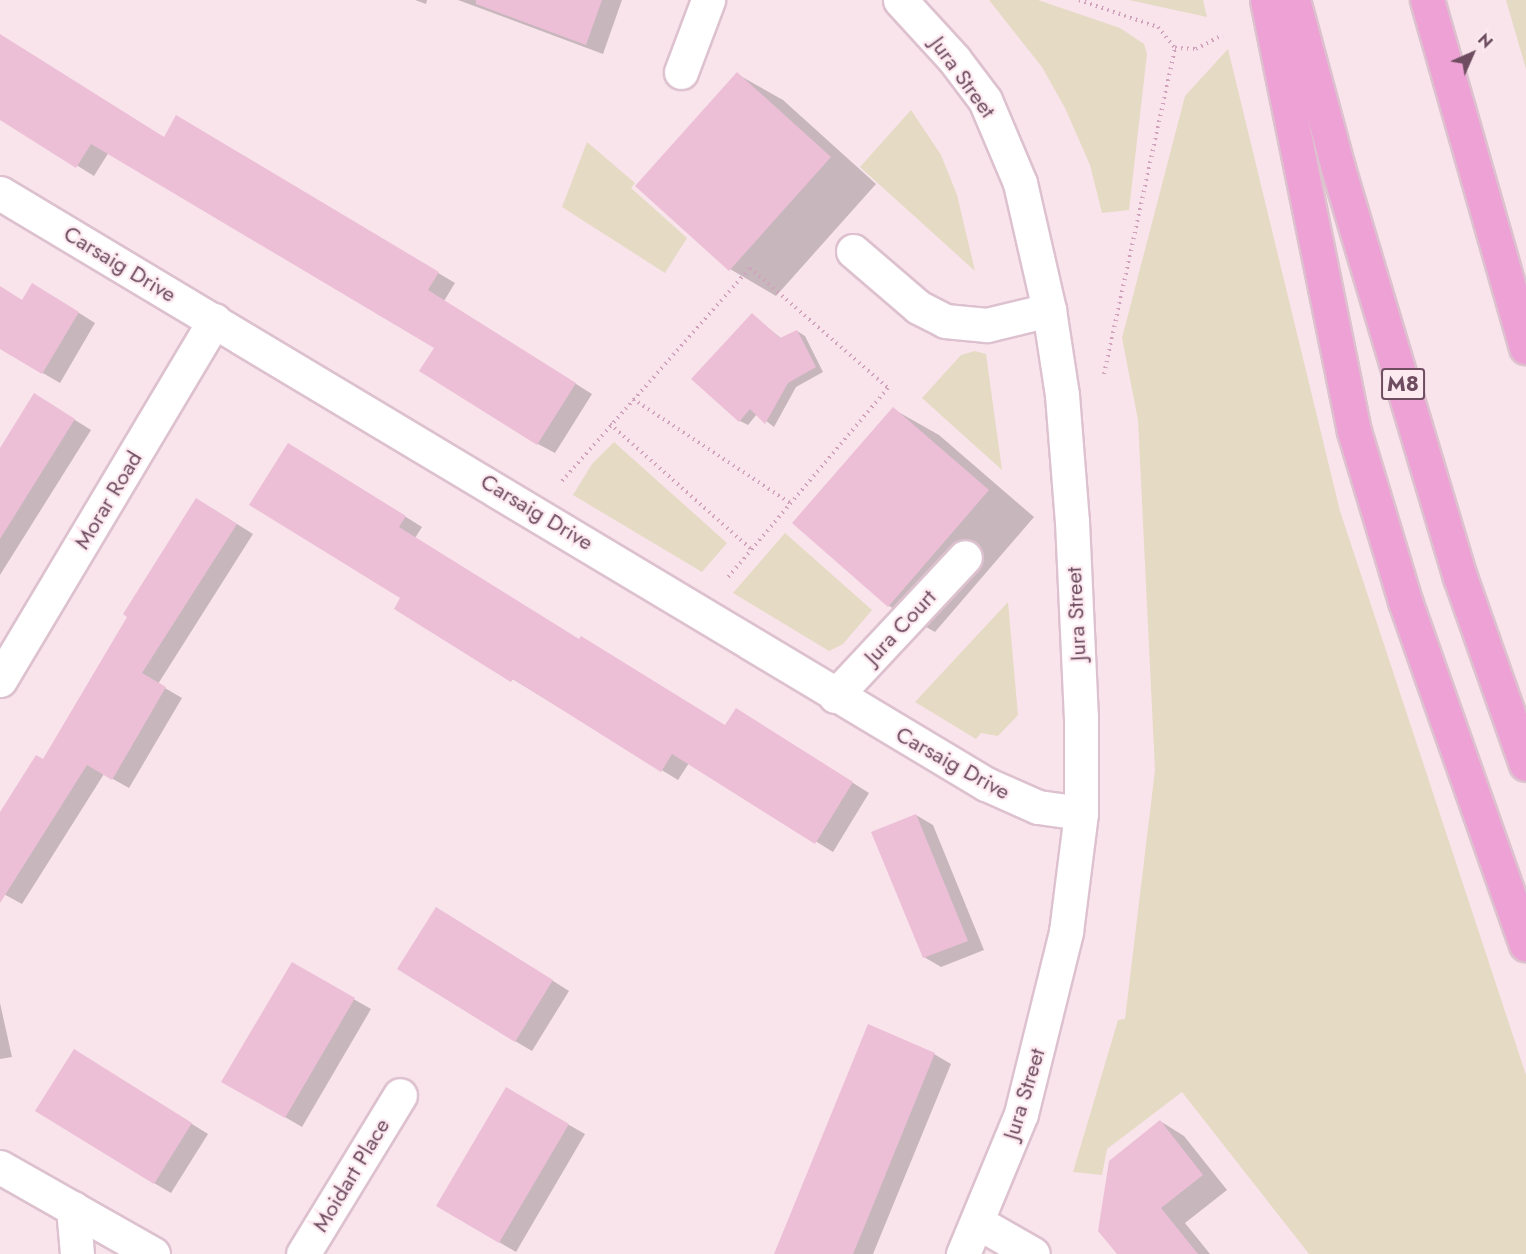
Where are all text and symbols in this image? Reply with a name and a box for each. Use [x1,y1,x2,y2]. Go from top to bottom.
north arrow [1442,24,1502,84]
text: N [1472,28,1498,54]
street label: Jura Street [925,31,1001,123]
street label: Carsaig Drive [59,220,181,308]
road number: M8 [1380,366,1426,402]
street label: Morar Road [68,446,148,554]
street label: Carsaig Drive [476,468,598,556]
street label: Jura Street [1060,566,1092,662]
street label: Jura Court [859,584,941,670]
street label: Carsaig Drive [891,721,1015,805]
street label: Jura Street [998,1045,1050,1143]
street label: Moidart Place [307,1113,395,1237]

